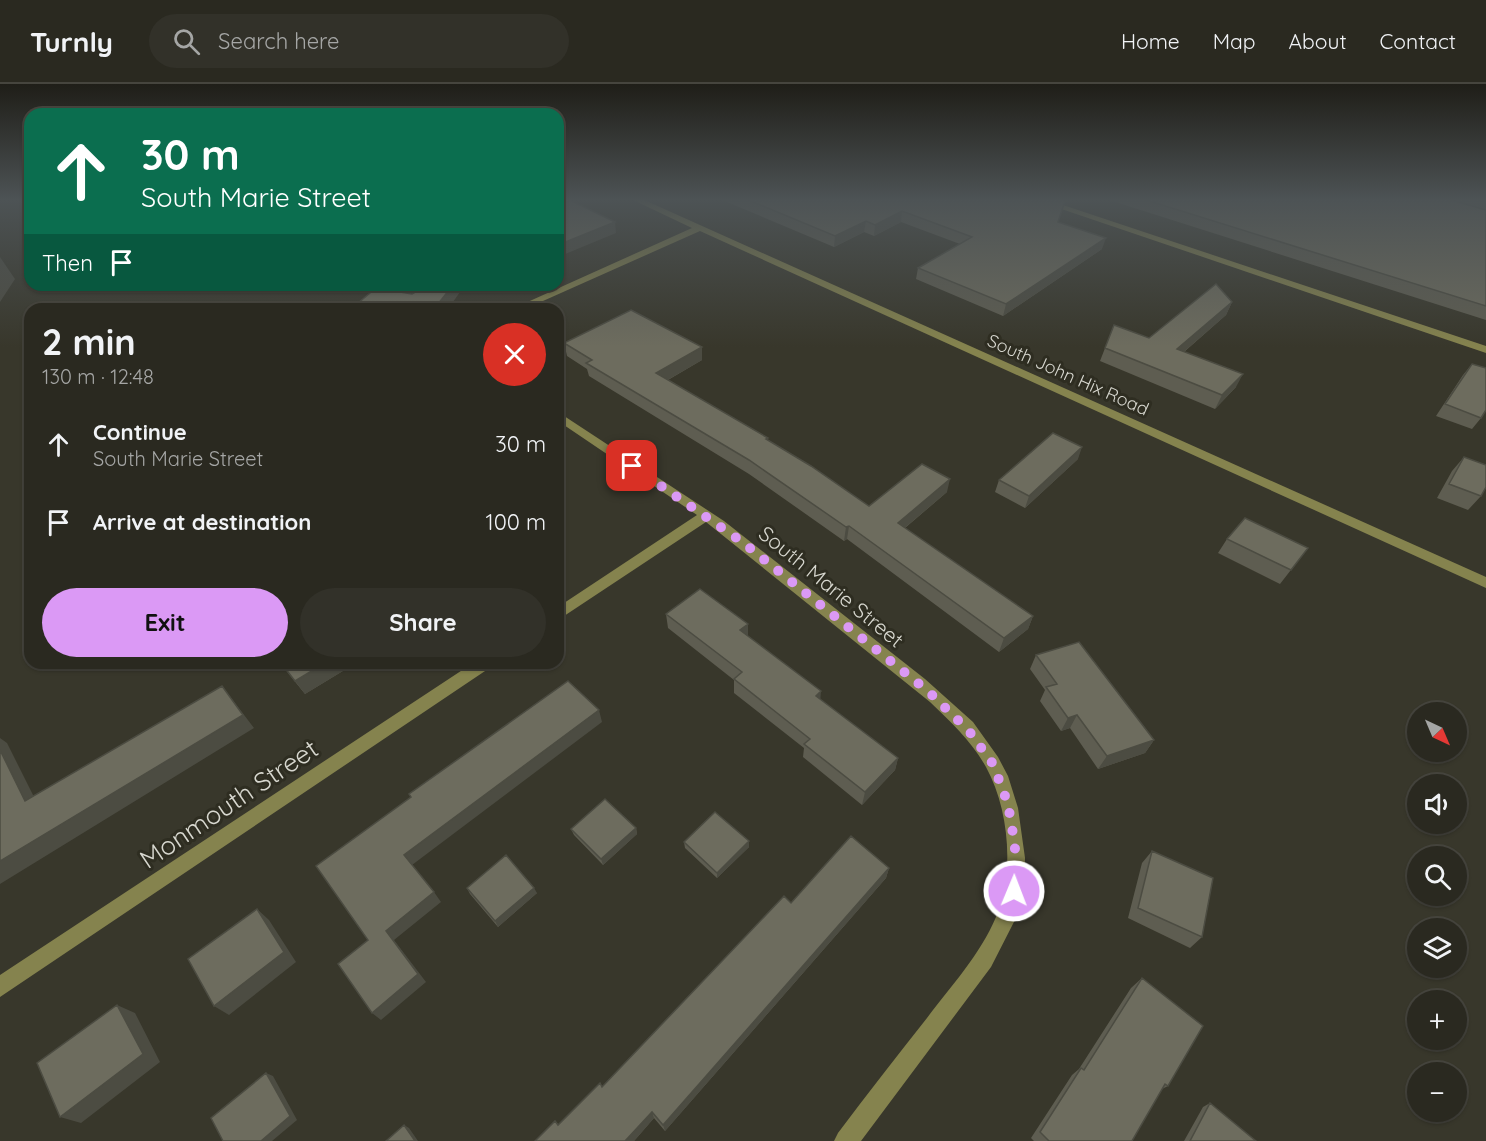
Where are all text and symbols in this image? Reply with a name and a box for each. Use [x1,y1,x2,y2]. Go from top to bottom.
search box [149,14,569,68]
text: Turnly [30,24,113,59]
icon: search [170,25,203,58]
text: Search here [218,27,339,55]
text: Home [1121,28,1180,54]
text: Map [1213,28,1256,54]
text: About [1289,28,1347,54]
text: Contact [1380,28,1456,54]
text: 30 m [141,128,240,181]
icon: ahead [42,132,120,210]
text: South Marie Street [141,180,371,214]
icon: arrive [105,246,138,279]
text: Then [42,249,93,277]
text: 2 min [42,319,136,364]
button: close [483,323,546,386]
street label: South John Hix Road [984,329,1152,420]
text: 130 m · 12:48 [42,364,154,389]
text: Continue [93,418,187,446]
icon: ahead [42,428,75,461]
text: 30 m [495,430,546,458]
pin [606,440,657,491]
text: South Marie Street [93,446,263,471]
icon: arrive [615,449,648,482]
icon: arrive [42,506,75,539]
text: Arrive at destination [93,508,311,536]
text: 100 m [486,508,546,536]
street label: South Marie Street [754,520,909,653]
button: Exit [42,588,288,657]
button: Share [300,588,546,657]
north arrow [1407,702,1467,762]
map controls [1407,702,1467,1122]
street label: Monmouth Street [133,732,324,875]
button: sound [1407,774,1467,834]
button: search [1407,846,1467,906]
position arrow [982,859,1046,923]
button: layers [1407,918,1467,978]
button: + [1407,990,1467,1050]
button: − [1407,1062,1467,1122]

